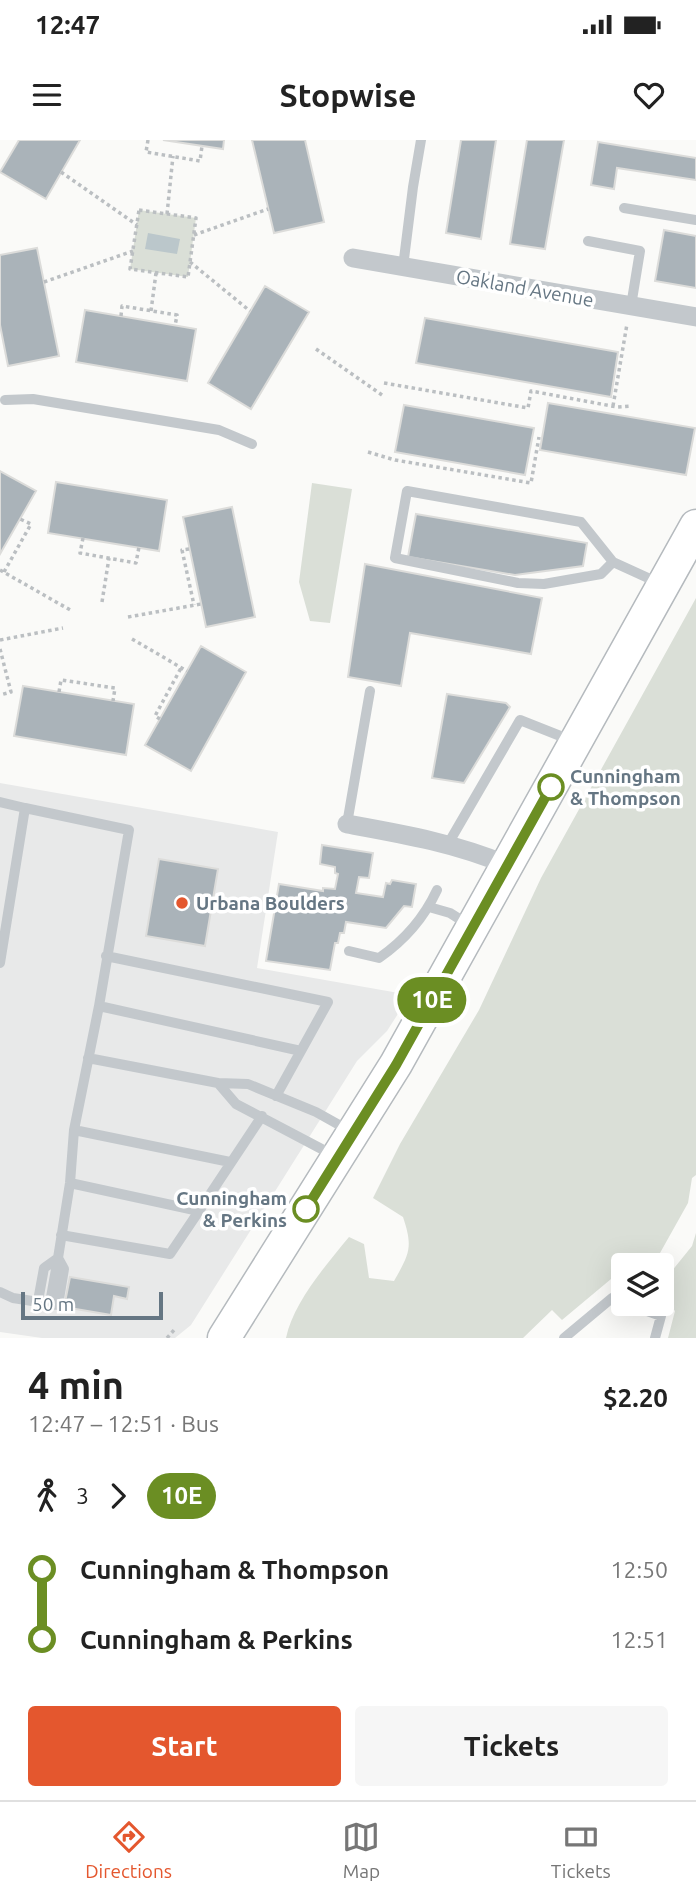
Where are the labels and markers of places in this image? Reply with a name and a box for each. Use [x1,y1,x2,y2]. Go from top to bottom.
place label: Cunningham & Thompson [570,765,681,809]
marker: Cunningham & Thompson [538,774,564,800]
place label: Urbana Boulders [196,892,345,914]
marker: Urbana Boulders [174,895,190,911]
place label: Cunningham & Perkins [176,1187,287,1231]
marker: Cunningham & Perkins [293,1196,319,1222]

